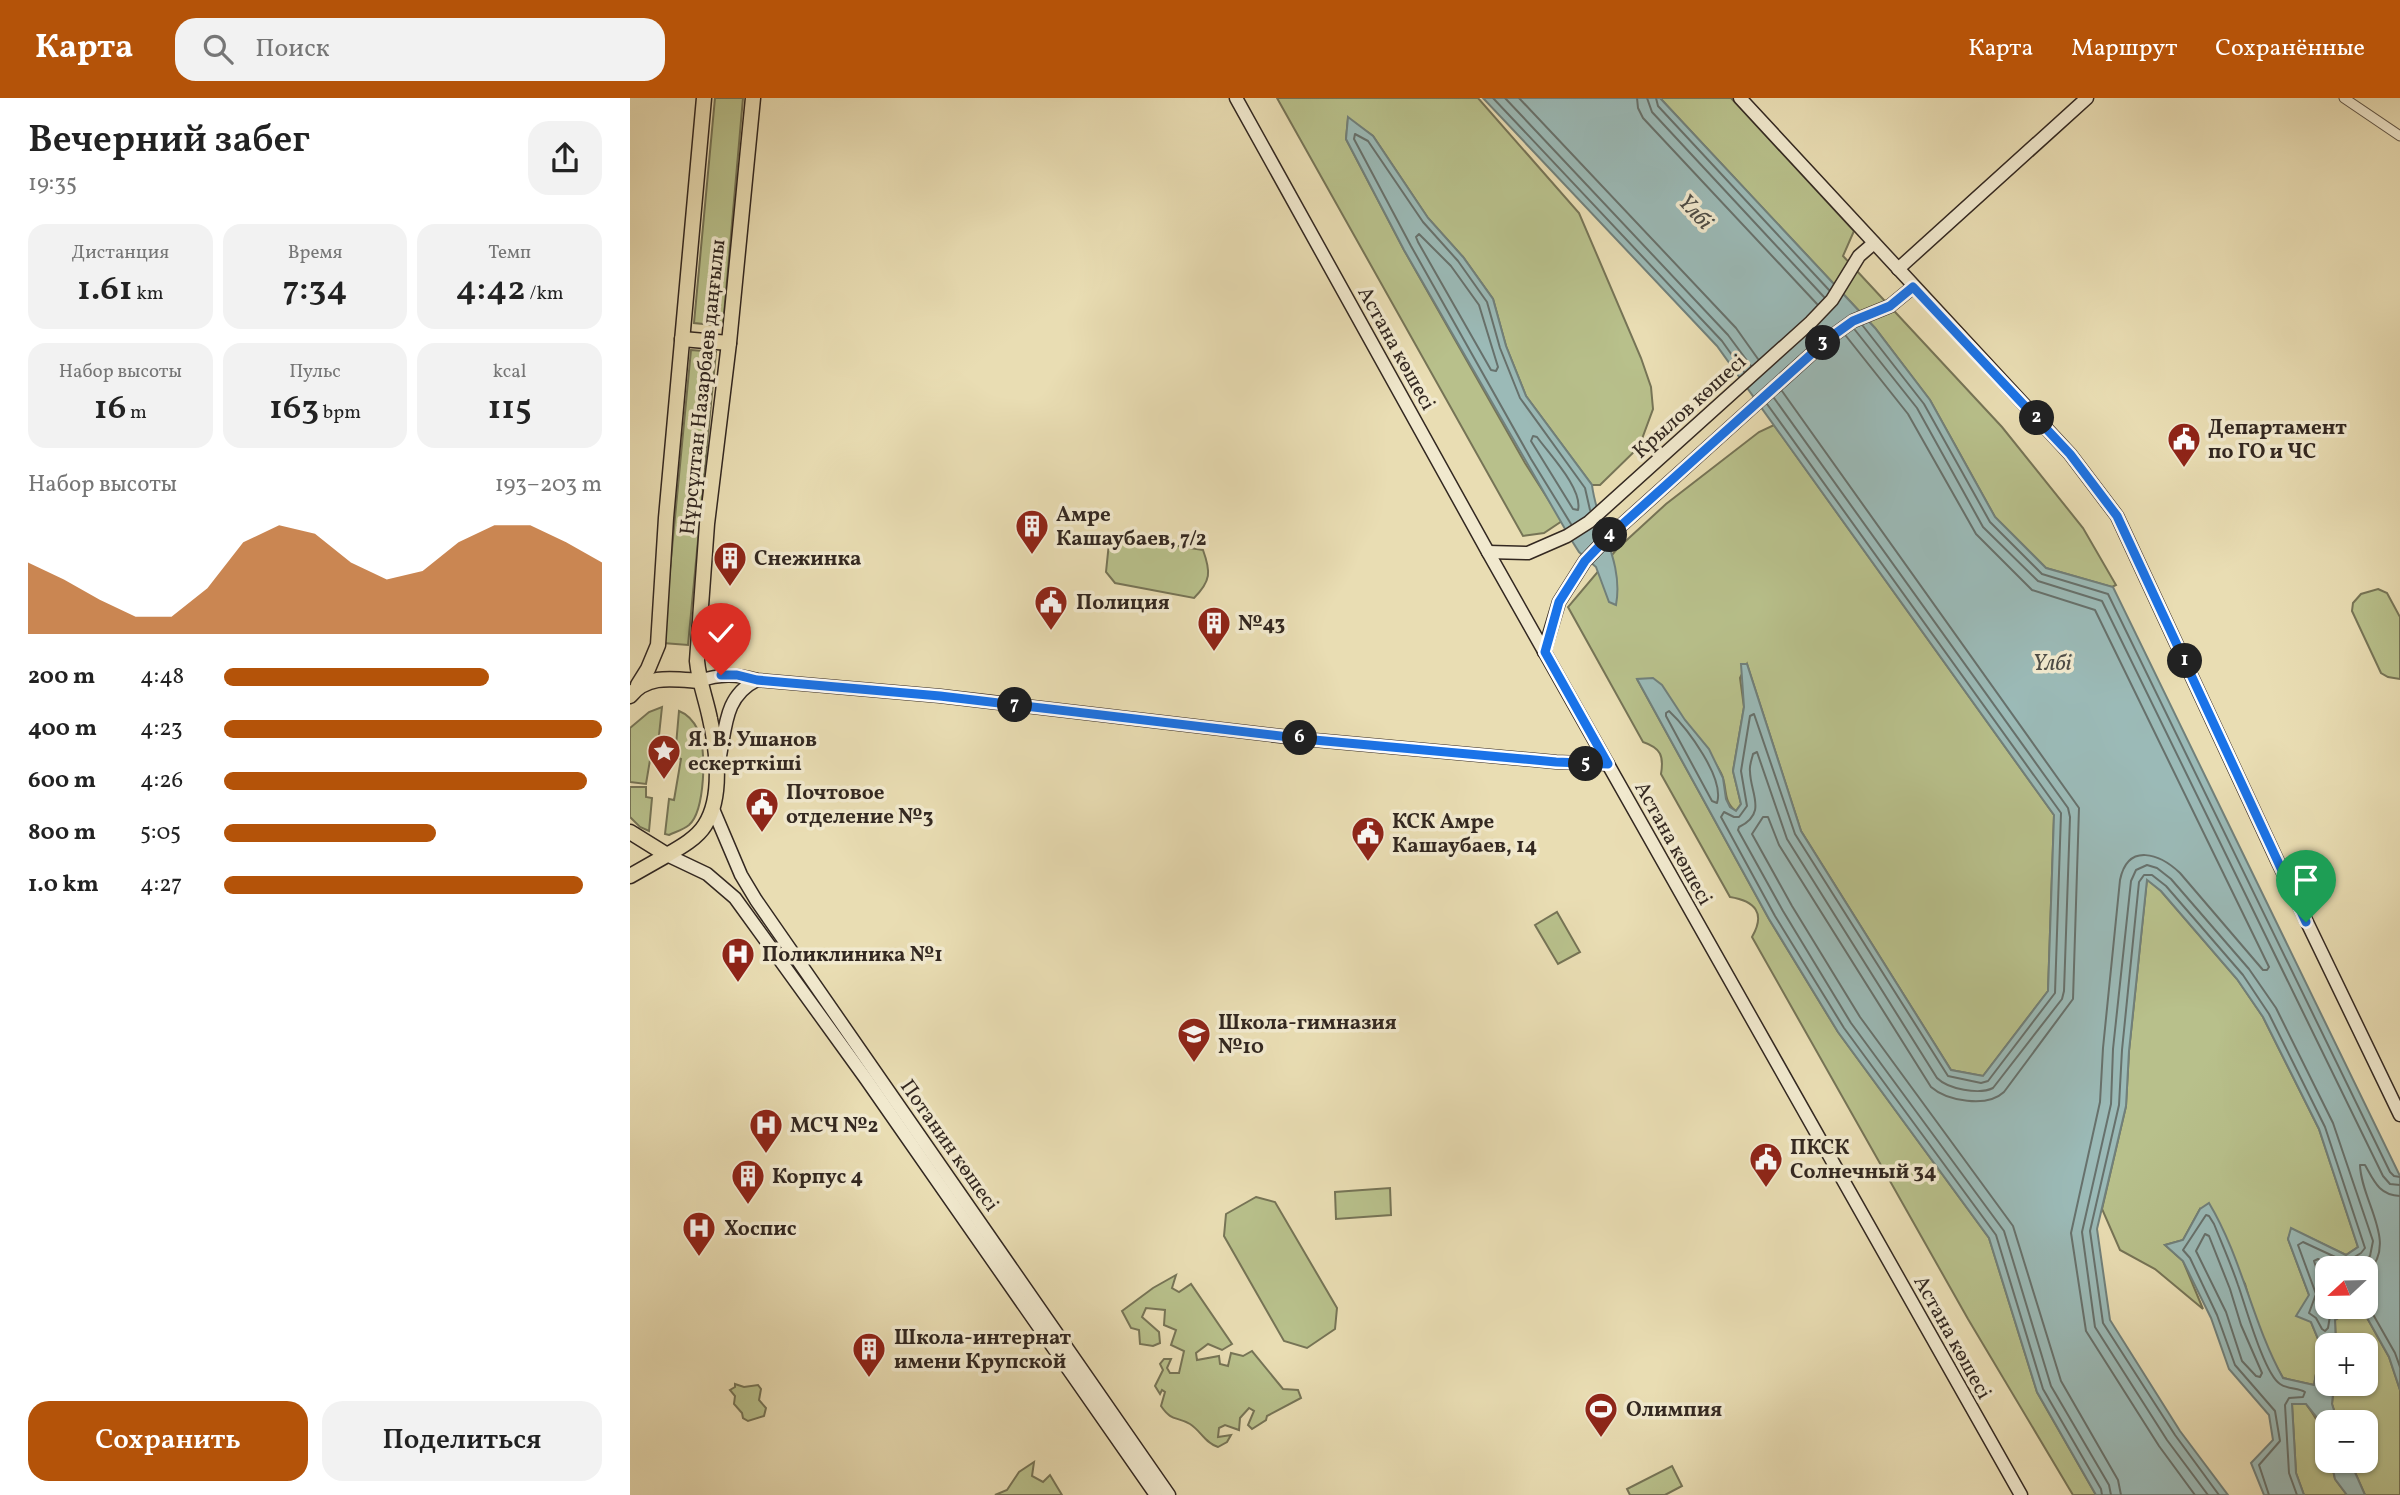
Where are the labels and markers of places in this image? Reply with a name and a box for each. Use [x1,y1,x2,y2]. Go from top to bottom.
pin: 3 [1806,326,1840,360]
pin: 2 [2020,400,2054,436]
place label: Департамент по ГО и ЧС [2208,414,2347,467]
public building icon: Департамент по ГО и ЧС [2165,420,2203,469]
place label: Амре Кашаубаев, 7/2 [1056,501,1207,554]
building icon: Амре Кашаубаев, 7/2 [1013,507,1051,556]
pin: 4 [1592,518,1628,552]
building icon: Снежинка [711,539,749,588]
place label: Снежинка [754,545,862,574]
public building icon: Полиция [1032,583,1070,632]
place label: Полиция [1076,589,1170,618]
pin [691,603,751,675]
building icon: №43 [1195,604,1233,653]
place label: №43 [1238,610,1285,639]
pin: 1 [2168,644,2202,678]
pin: 7 [998,688,1032,722]
pin: 6 [1282,720,1318,756]
place label: Я. В. Ушанов ескерткіші [688,726,817,779]
place icon: Я. В. Ушанов ескерткіші [645,732,683,781]
pin: 5 [1569,746,1604,782]
place label: Почтовое отделение №3 [786,779,933,832]
public building icon: Почтовое отделение №3 [743,785,781,834]
place label: КСК Амре Кашаубаев, 14 [1392,808,1537,861]
public building icon: КСК Амре Кашаубаев, 14 [1349,814,1387,863]
pin [2276,850,2336,922]
hospital icon: Поликлиника №1 [719,935,757,984]
place label: Поликлиника №1 [762,941,943,970]
place label: Школа-гимназия №10 [1218,1009,1397,1062]
school or university icon: Школа-гимназия №10 [1175,1015,1213,1064]
hospital icon: МСЧ №2 [747,1106,785,1155]
place label: МСЧ №2 [790,1112,878,1141]
place label: ПКСК Солнечный 34 [1790,1134,1937,1187]
public building icon: ПКСК Солнечный 34 [1747,1140,1785,1189]
building icon: Корпус 4 [729,1157,767,1206]
place label: Корпус 4 [772,1163,863,1192]
hospital icon: Хоспис [680,1209,718,1258]
place label: Хоспис [724,1215,797,1244]
place label: Школа-интернат имени Крупской [894,1324,1072,1377]
building icon: Школа-интернат имени Крупской [850,1330,888,1379]
sports icon: Олимпия [1582,1390,1620,1439]
place label: Олимпия [1626,1396,1722,1425]

